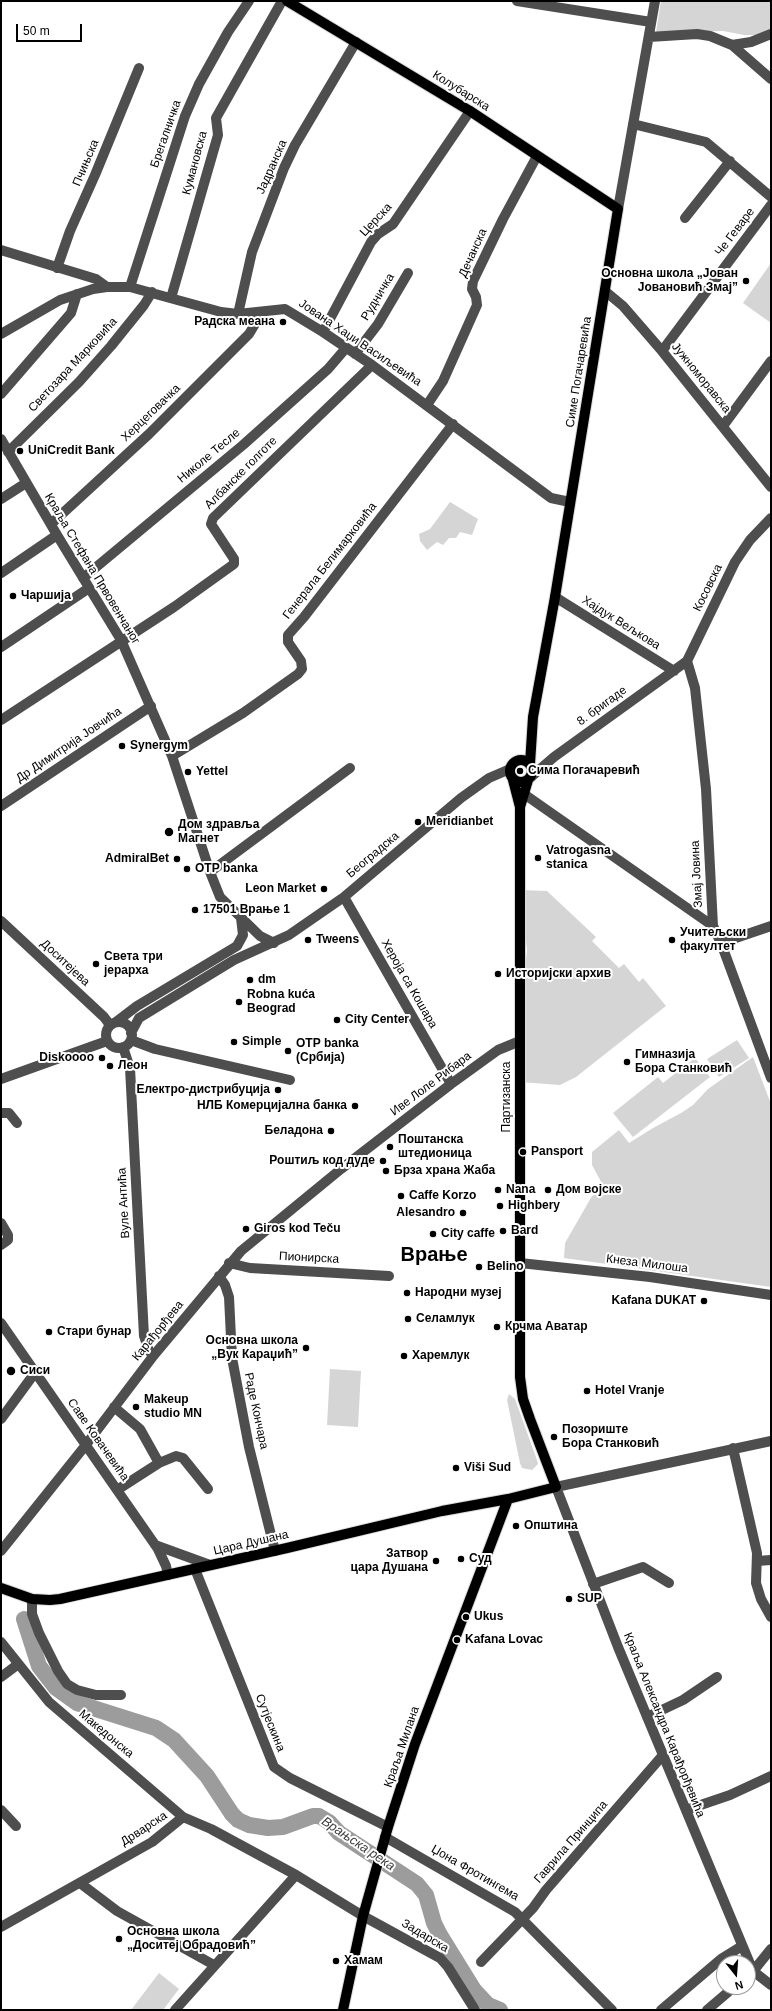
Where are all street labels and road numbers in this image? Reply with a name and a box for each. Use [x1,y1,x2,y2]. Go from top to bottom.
street label: Колубарска [430,68,492,114]
street label: Брегалничка [148,98,184,170]
street label: Кумановска [180,129,210,197]
street label: Пчињска [70,137,102,189]
street label: Јадранска [254,138,290,196]
street label: Церска [357,200,395,240]
street label: Че Геваре [712,205,758,259]
street label: Дечанска [456,226,490,280]
street label: Рудничка [358,271,398,323]
street label: Јована Хаџи Васиљевића [296,297,424,389]
street label: Светозара Марковића [25,315,121,415]
street label: Симе Погачаревића [563,315,595,429]
street label: Јужноморавска [668,340,734,416]
street label: Херцеговачка [118,381,184,445]
street label: Николе Тесле [175,426,243,486]
street label: Албанске голготе [202,434,280,512]
street label: Краља Стефана Првовенчаног [41,491,143,647]
street label: Генерала Белимарковића [280,500,380,622]
street label: Косовска [690,562,726,614]
street label: Хајдук Вељкова [579,593,663,653]
street label: 8. бригаде [574,683,630,729]
street label: Др Димитрија Јовчића [13,704,125,786]
street label: Београдска [344,829,402,881]
street label: Змај Јовина [688,840,706,908]
street label: Доситејева [37,937,93,989]
street label: Хероја са Кошара [378,937,440,1031]
street label: Иве Лоле Рибара [388,1049,474,1119]
street label: Партизанска [500,1062,514,1132]
street label: Вуле Антића [115,1167,133,1239]
street label: Пионирска [279,1249,339,1267]
street label: Кнеза Милоша [605,1252,689,1276]
street label: Карађорђева [129,1298,187,1364]
street label: Раде Кончара [241,1371,271,1451]
street label: Саве Ковачевића [64,1396,132,1484]
street label: Цара Душана [212,1527,290,1559]
street label: Краља Александра Карађорђевића [620,1630,708,1820]
street label: Сутјескина [252,1692,288,1754]
street label: Краља Милана [381,1705,423,1789]
street label: Македонска [76,1707,136,1761]
street label: Гаврила Принципа [531,1798,611,1886]
street label: Дрварска [118,1809,170,1849]
street label: Џона Фротингема [429,1842,521,1904]
street label: Задарска [399,1916,451,1956]

